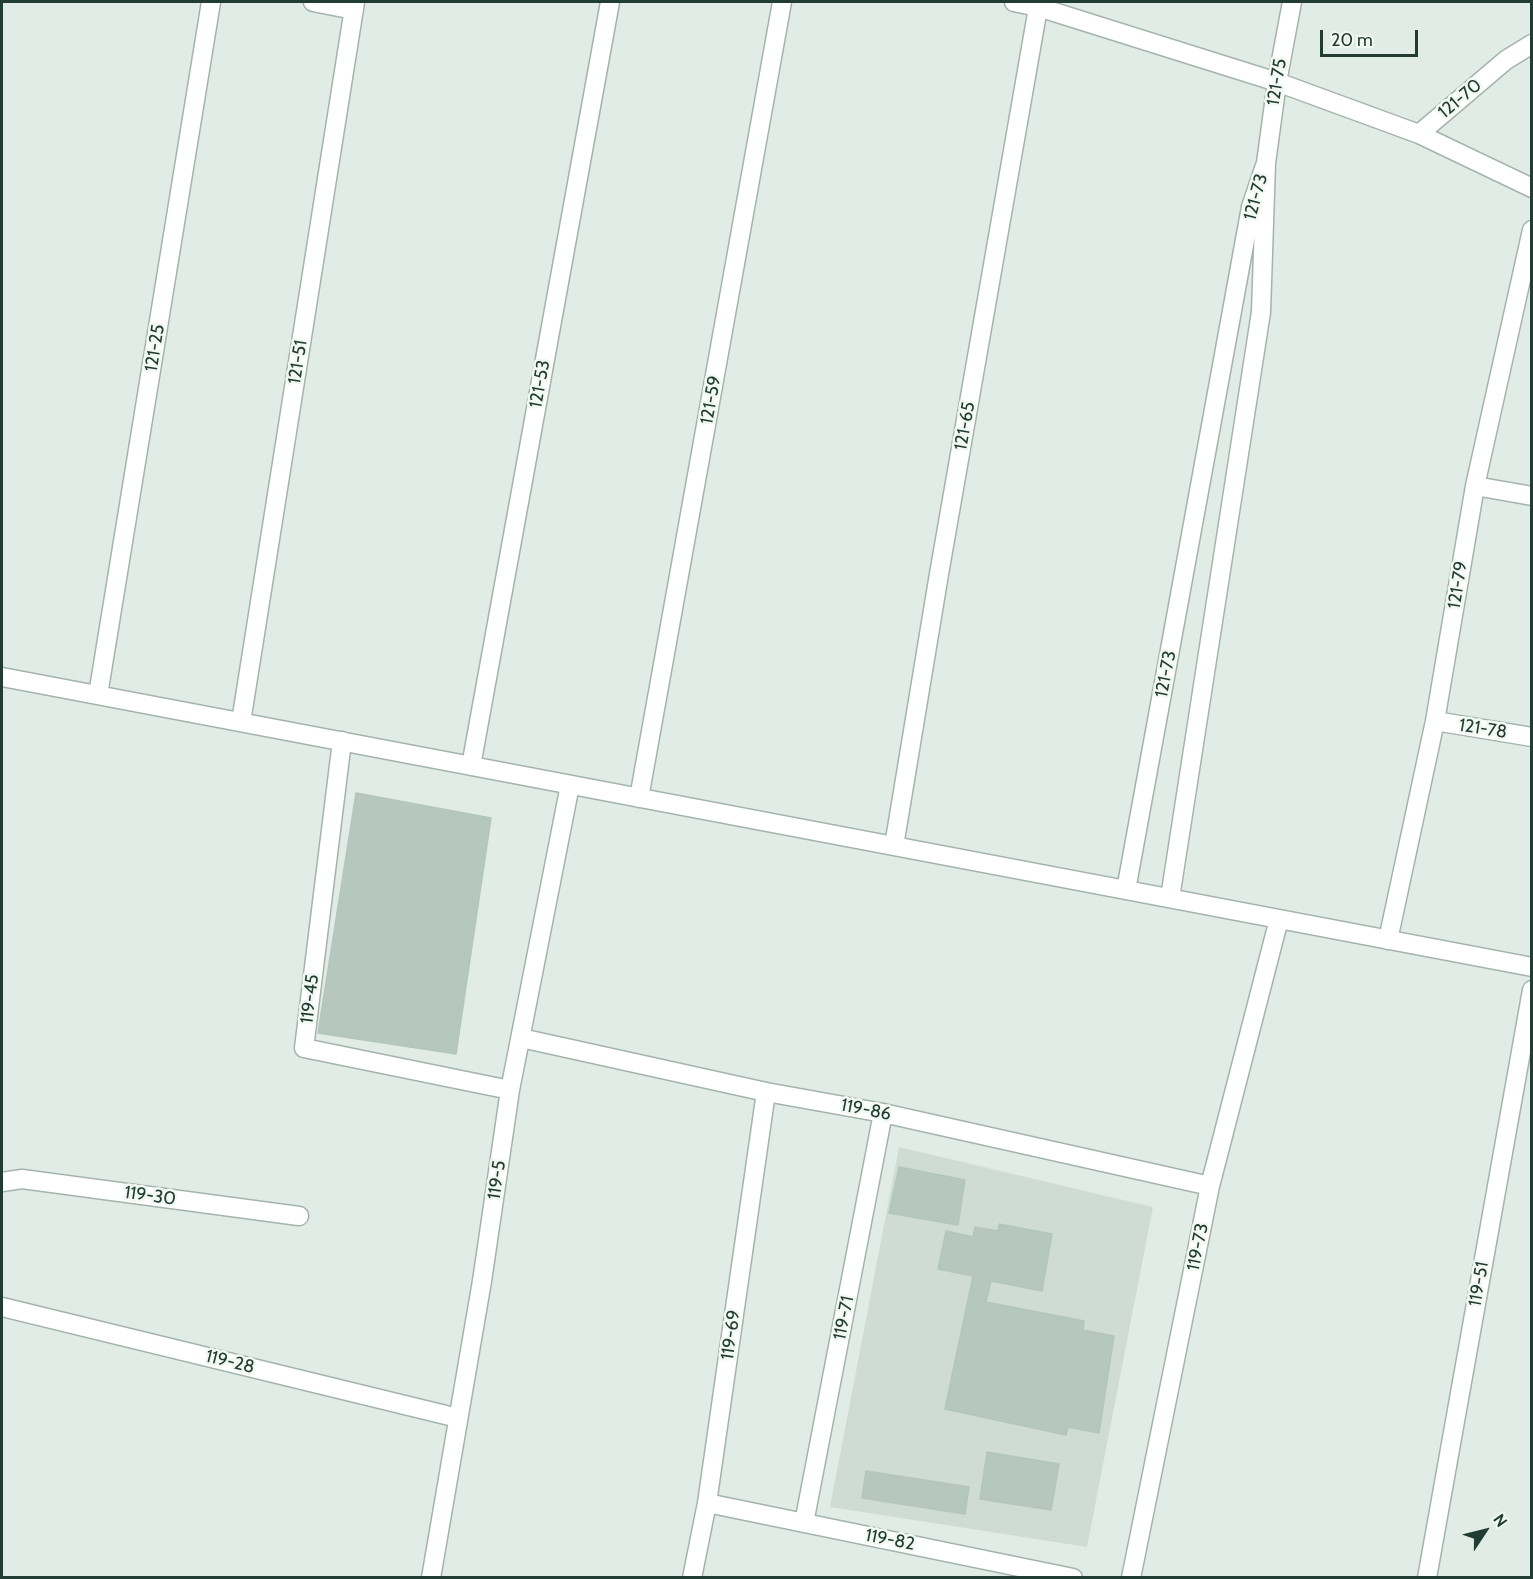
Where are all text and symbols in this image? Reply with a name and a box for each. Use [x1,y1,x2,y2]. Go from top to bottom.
scale bar [1323,18,1420,56]
text: 20 m [1331,29,1373,51]
street label: 121-75 [1263,57,1291,107]
street label: 121-70 [1434,75,1486,123]
street label: 121-73 [1239,171,1273,223]
street label: 121-25 [141,323,169,373]
street label: 121-51 [284,338,312,386]
street label: 121-53 [525,358,555,410]
street label: 121-59 [696,374,726,426]
street label: 121-65 [950,400,980,452]
street label: 121-79 [1444,560,1472,610]
street label: 121-73 [1151,649,1181,699]
street label: 121-78 [1457,715,1509,743]
street label: 119-45 [296,973,324,1025]
street label: 119-86 [839,1095,893,1125]
street label: 119-5 [484,1159,510,1201]
street label: 119-30 [123,1182,177,1210]
street label: 119-73 [1183,1221,1213,1273]
street label: 119-51 [1464,1260,1494,1308]
street label: 119-71 [829,1294,859,1342]
street label: 119-69 [717,1309,745,1361]
street label: 119-28 [203,1346,257,1378]
north arrow [1455,1501,1515,1561]
text: N [1489,1510,1511,1530]
street label: 119-82 [863,1525,917,1555]

